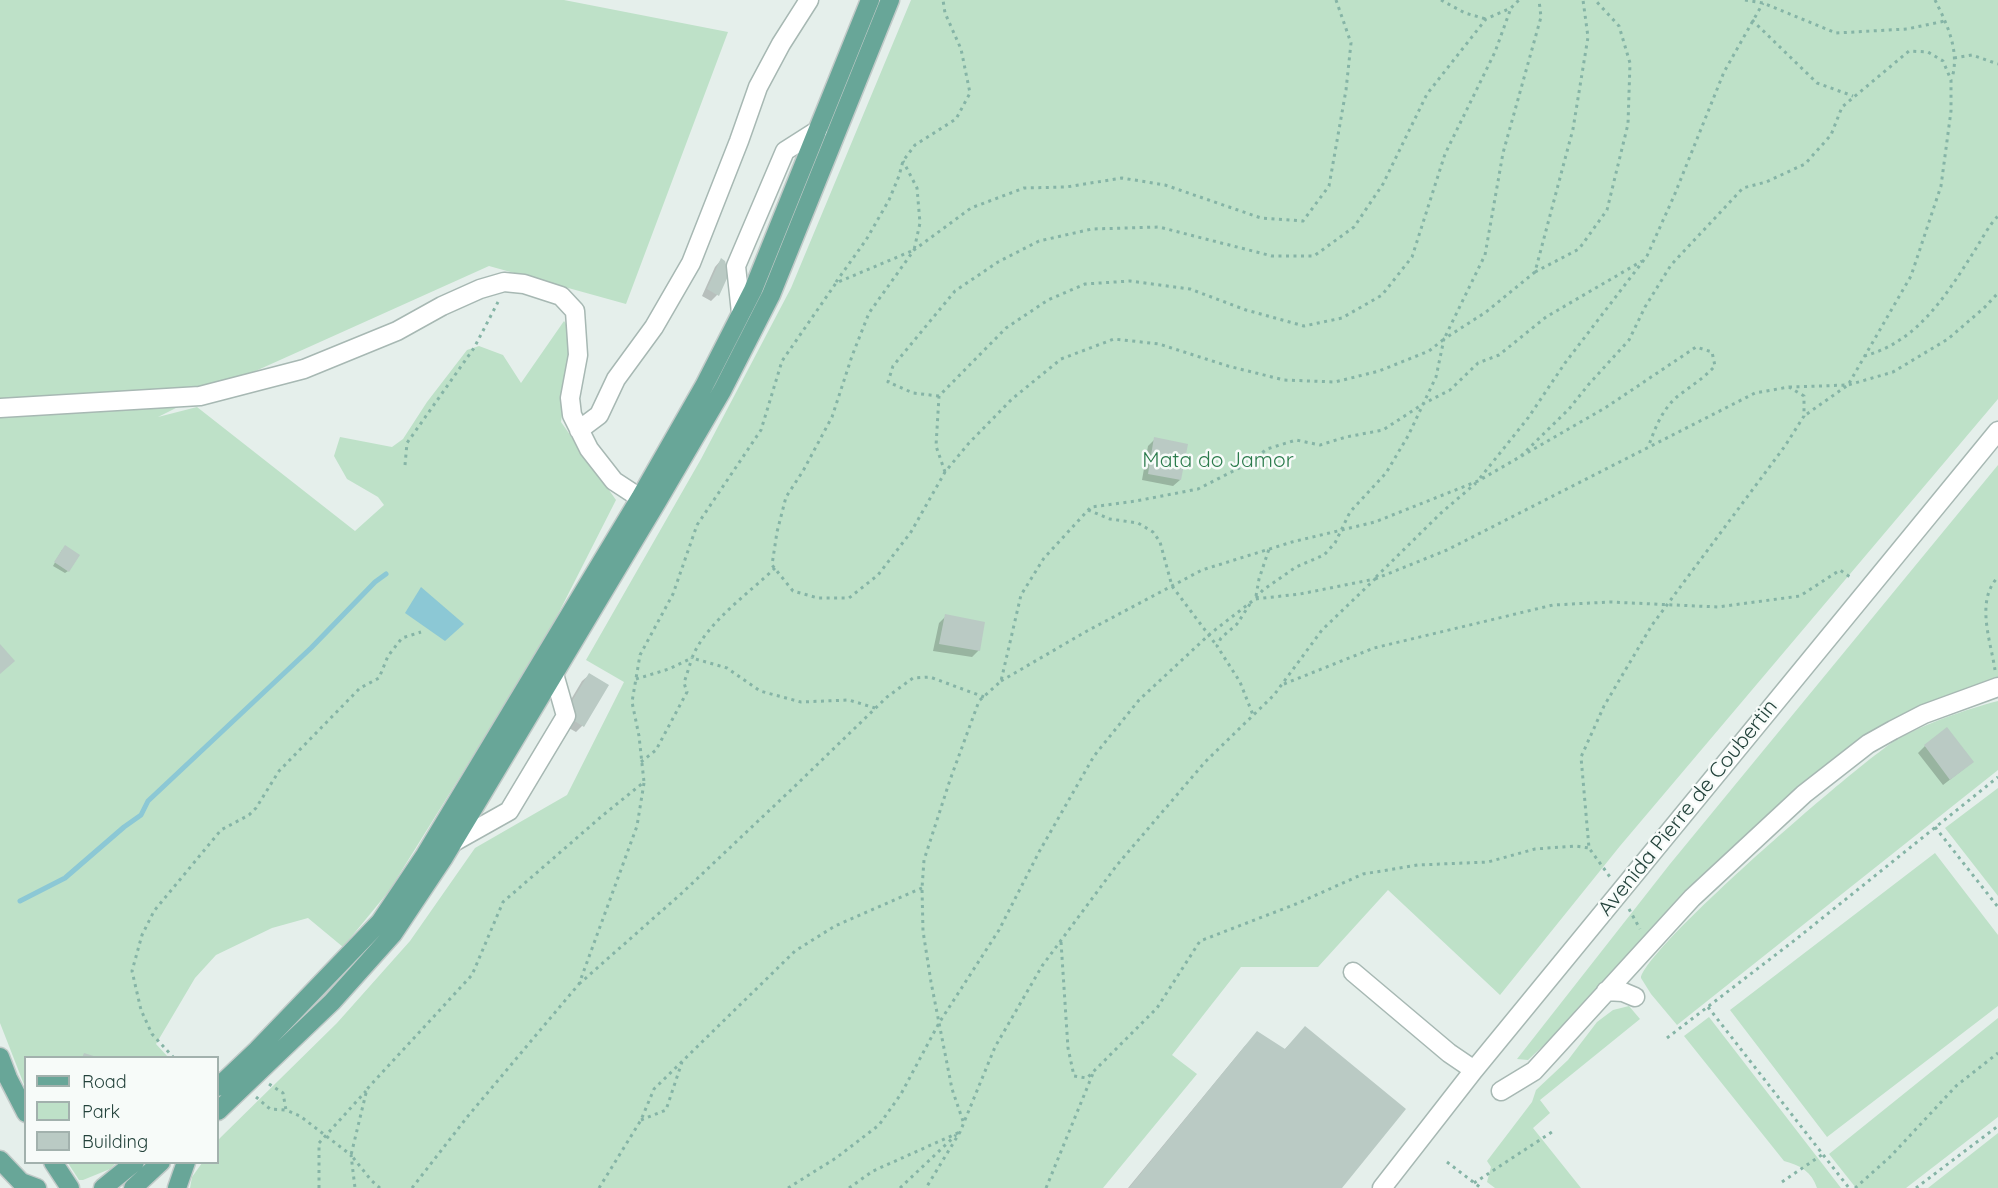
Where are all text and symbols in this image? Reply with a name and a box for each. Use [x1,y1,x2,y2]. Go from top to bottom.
park label: Mata do Jamor [1142,448,1294,474]
street label: Avenida Pierre de Coubertin [1593,695,1783,921]
legend [24,1056,219,1164]
text: Road [82,1070,127,1093]
text: Park [82,1100,120,1123]
text: Building [82,1130,148,1153]

